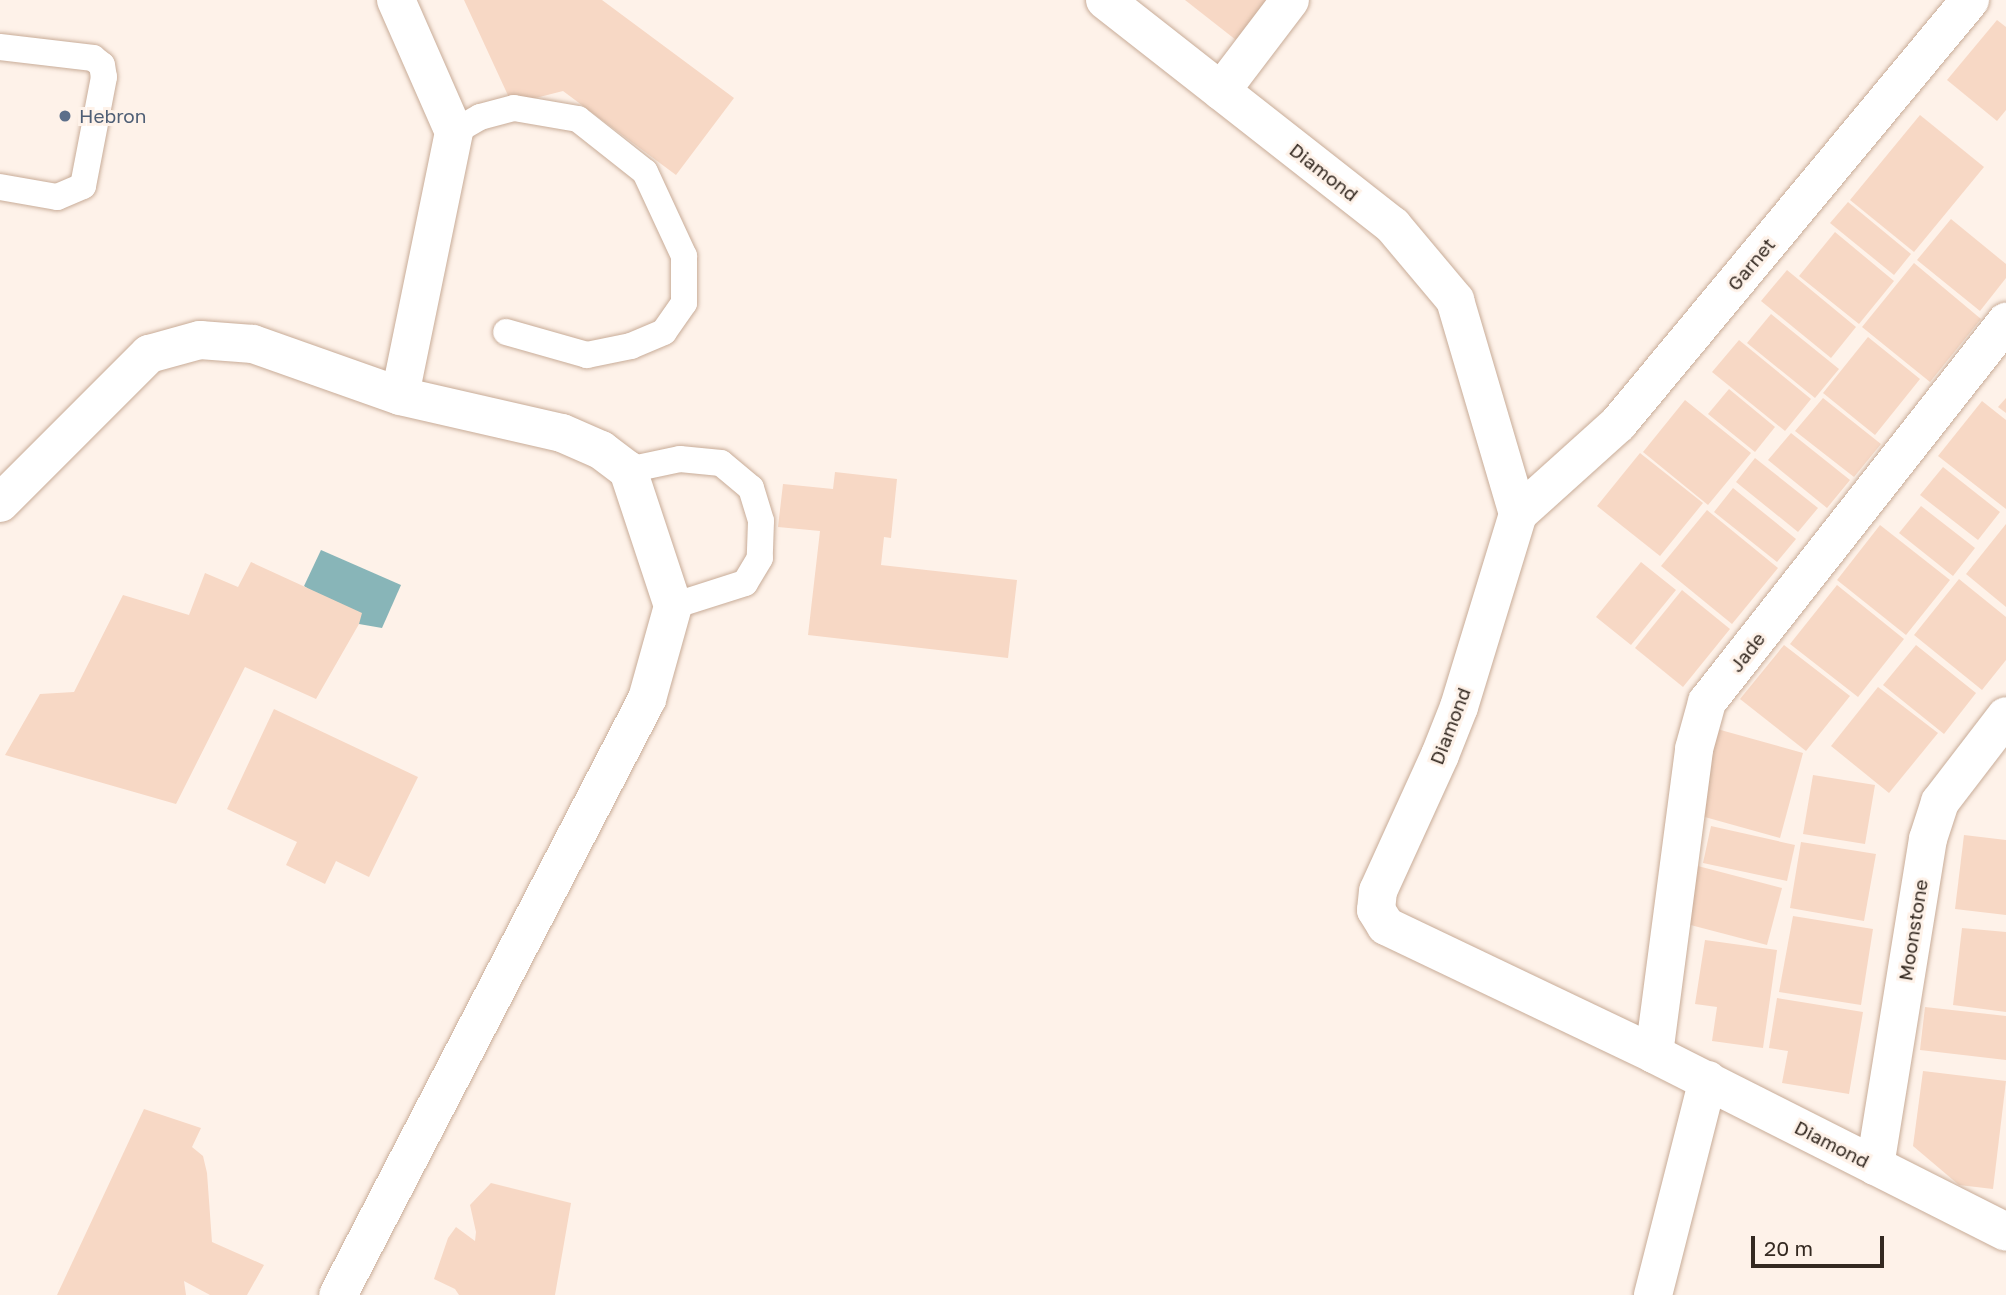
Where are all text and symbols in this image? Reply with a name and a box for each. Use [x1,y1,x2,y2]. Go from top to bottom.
place label: Hebron [79,105,146,127]
marker: Hebron [57,108,73,124]
street label: Diamond [1285,138,1363,206]
street label: Garnet [1722,233,1780,295]
street label: Jade [1724,628,1770,676]
street label: Diamond [1425,684,1475,768]
street label: Moonstone [1894,878,1932,982]
street label: Diamond [1791,1116,1873,1172]
scale bar [1754,1222,1887,1266]
text: 20 m [1764,1235,1813,1261]

